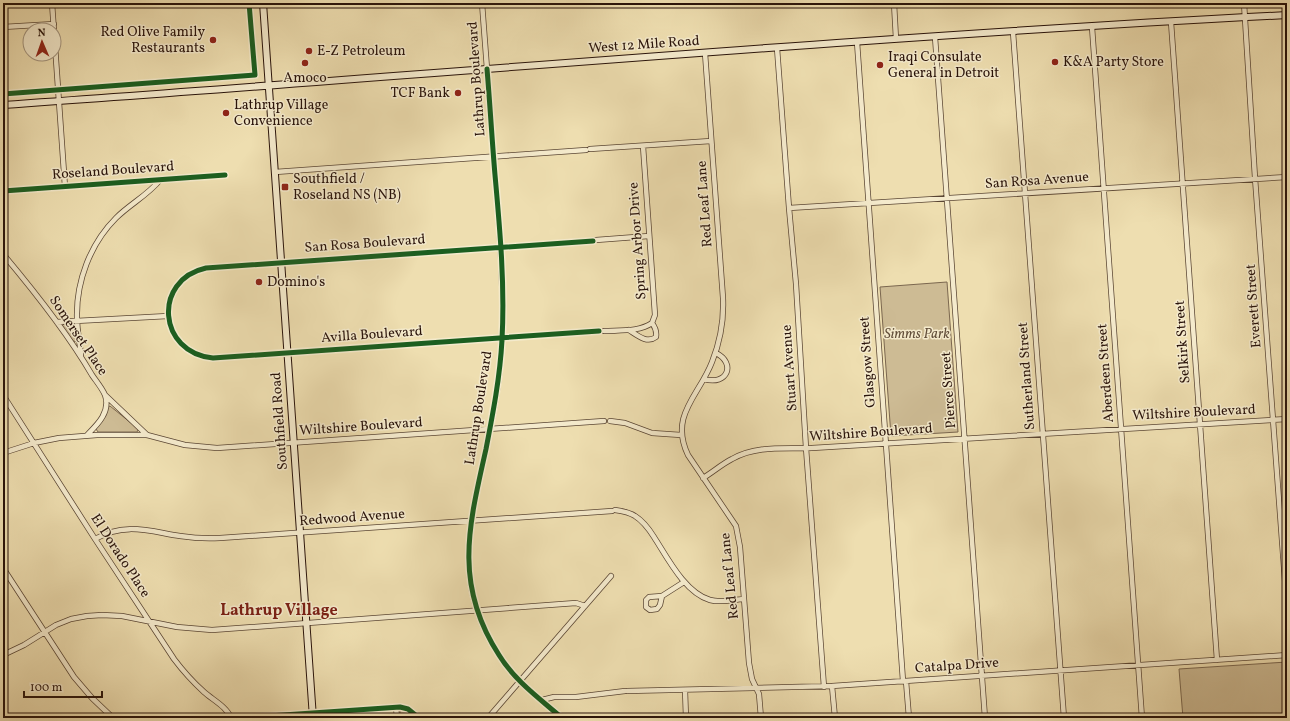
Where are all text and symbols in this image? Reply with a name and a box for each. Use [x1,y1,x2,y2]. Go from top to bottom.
street label: Lathrup Boulevard [463,21,490,137]
north arrow [22,22,62,62]
place label: Red Olive Family Restaurants [101,23,205,58]
text: N [37,26,46,41]
street label: West 12 Mile Road [588,32,700,58]
marker: Red Olive Family Restaurants [208,35,218,45]
place label: E-Z Petroleum [317,42,406,61]
marker: E-Z Petroleum [304,46,314,56]
place label: Iraqi Consulate General in Detroit [888,48,999,83]
place label: K&A Party Store [1063,53,1164,72]
marker: K&A Party Store [1050,57,1060,67]
marker: Amoco [300,58,310,68]
marker: Iraqi Consulate General in Detroit [875,60,885,70]
place label: Amoco [283,69,327,88]
place label: TCF Bank [390,84,450,103]
marker: TCF Bank [453,88,463,98]
place label: Lathrup Village Convenience [234,96,329,131]
marker: Lathrup Village Convenience [221,108,231,118]
street label: Roseland Boulevard [51,157,175,185]
street label: Red Leaf Lane [692,160,718,248]
street label: San Rosa Avenue [984,168,1090,194]
place label: Southfield / Roseland NS (NB) [293,170,401,205]
street label: Spring Arbor Drive [624,181,652,300]
marker: Southfield / Roseland NS (NB) [280,182,290,192]
street label: San Rosa Boulevard [304,230,426,258]
street label: Everett Street [1242,263,1266,349]
place label: Domino's [267,273,325,292]
marker: Domino's [254,277,264,287]
street label: Somerset Place [44,292,112,380]
street label: Selkirk Street [1171,300,1195,384]
street label: Glasgow Street [855,315,881,408]
street label: Sutherland Street [1014,321,1040,431]
street label: Avilla Boulevard [321,322,423,348]
street label: Aberdeen Street [1093,323,1119,423]
street label: Stuart Avenue [777,324,803,412]
park label: Simms Park [884,325,950,344]
street label: Lathrup Boulevard [461,349,497,466]
street label: Pierce Street [937,351,961,429]
street label: Southfield Road [267,371,293,471]
street label: Wiltshire Boulevard [1132,400,1256,426]
street label: Wiltshire Boulevard [299,413,423,441]
street label: Wiltshire Boulevard [809,419,933,447]
street label: Redwood Avenue [299,505,406,531]
street label: El Dorado Place [86,510,154,602]
street label: Red Leaf Lane [716,531,744,620]
district label: Lathrup Village [220,600,338,622]
street label: Catalpa Drive [914,654,1000,678]
scale bar [24,673,102,699]
text: 100 m [30,680,63,696]

